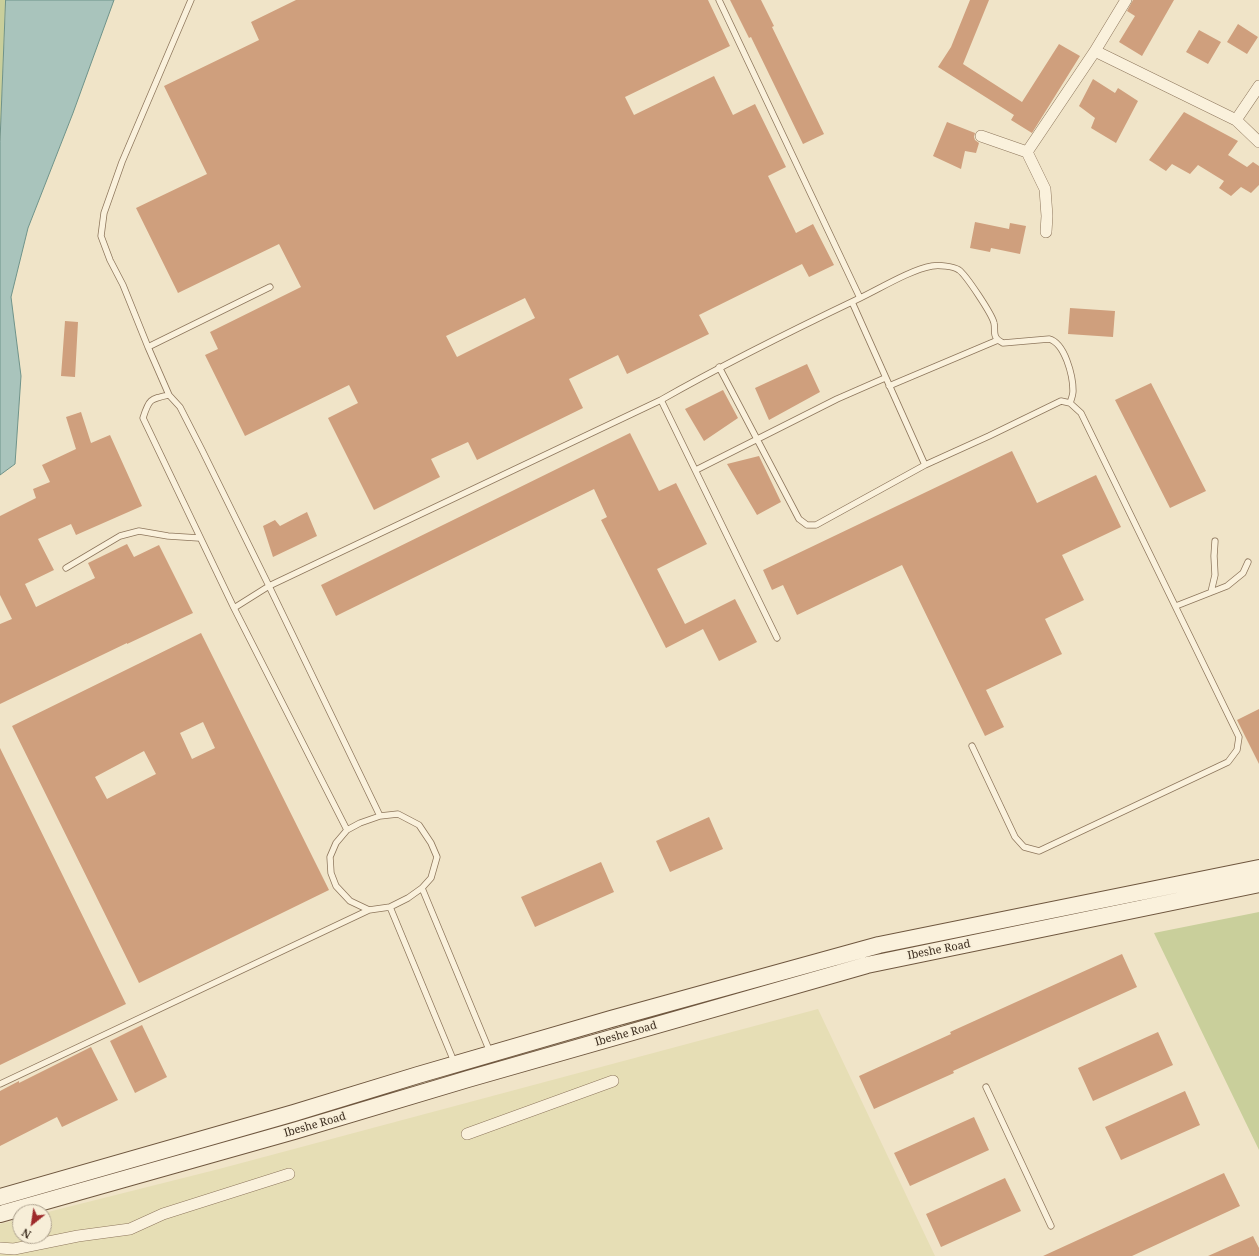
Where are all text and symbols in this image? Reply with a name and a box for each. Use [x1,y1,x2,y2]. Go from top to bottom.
street label: Ibeshe Road [906,937,972,963]
street label: Ibeshe Road [593,1019,659,1049]
street label: Ibeshe Road [282,1110,348,1140]
north arrow [12,1204,52,1244]
text: N [19,1225,34,1243]

